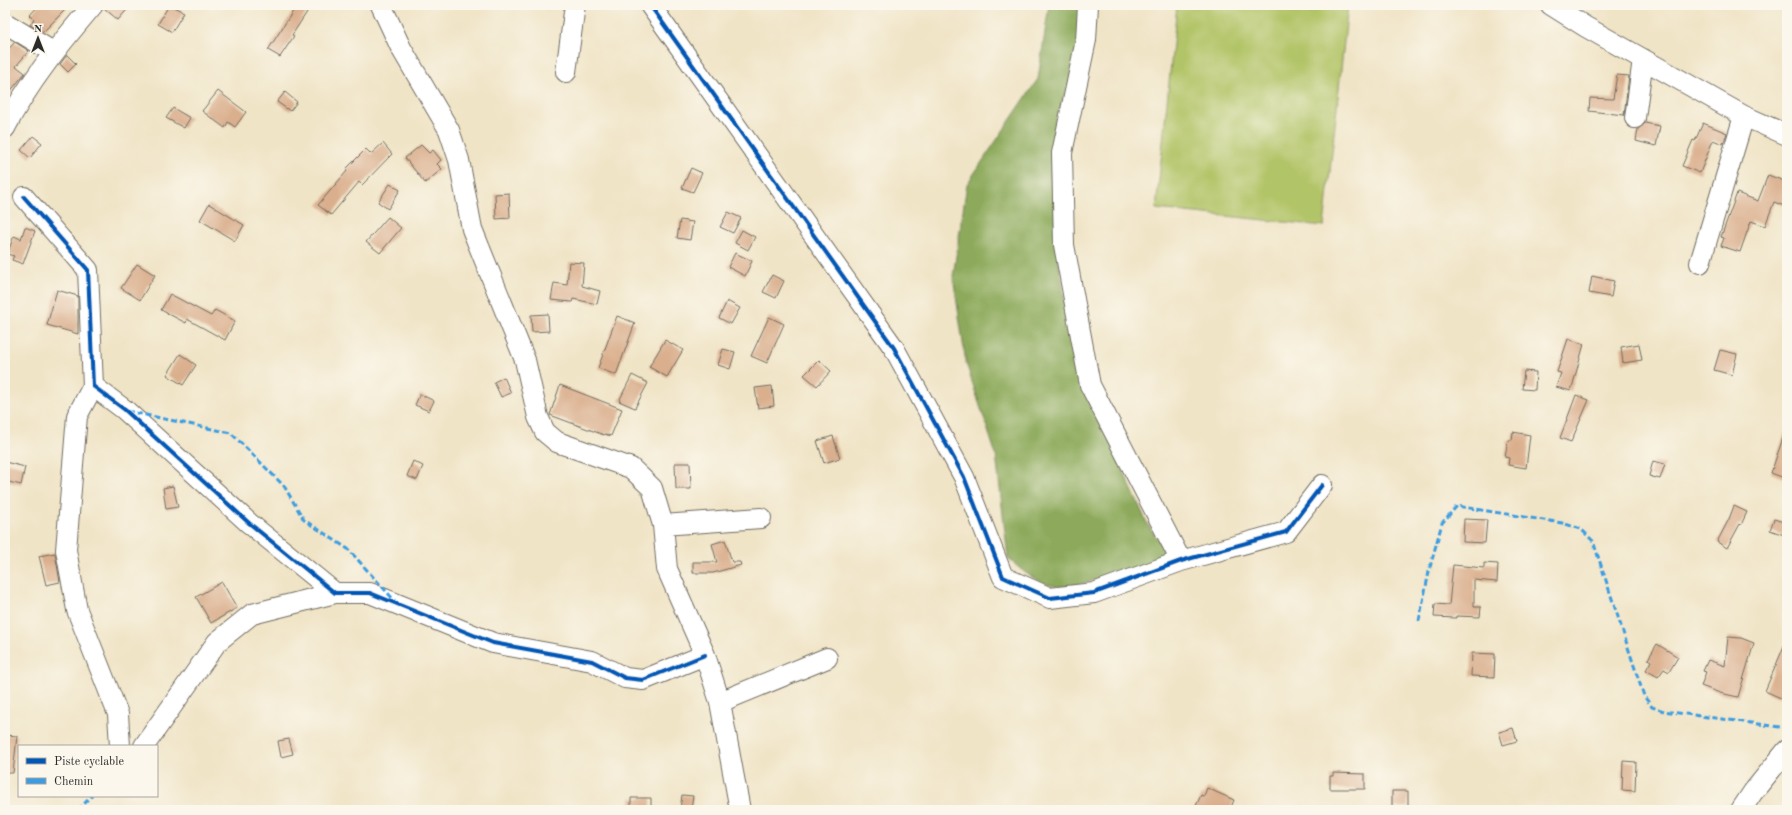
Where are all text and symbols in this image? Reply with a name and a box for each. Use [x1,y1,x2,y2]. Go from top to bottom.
north arrow [18,18,58,58]
text: N [34,24,43,35]
legend [18,745,158,797]
text: Piste cyclable [54,756,124,768]
text: Chemin [54,776,94,788]

